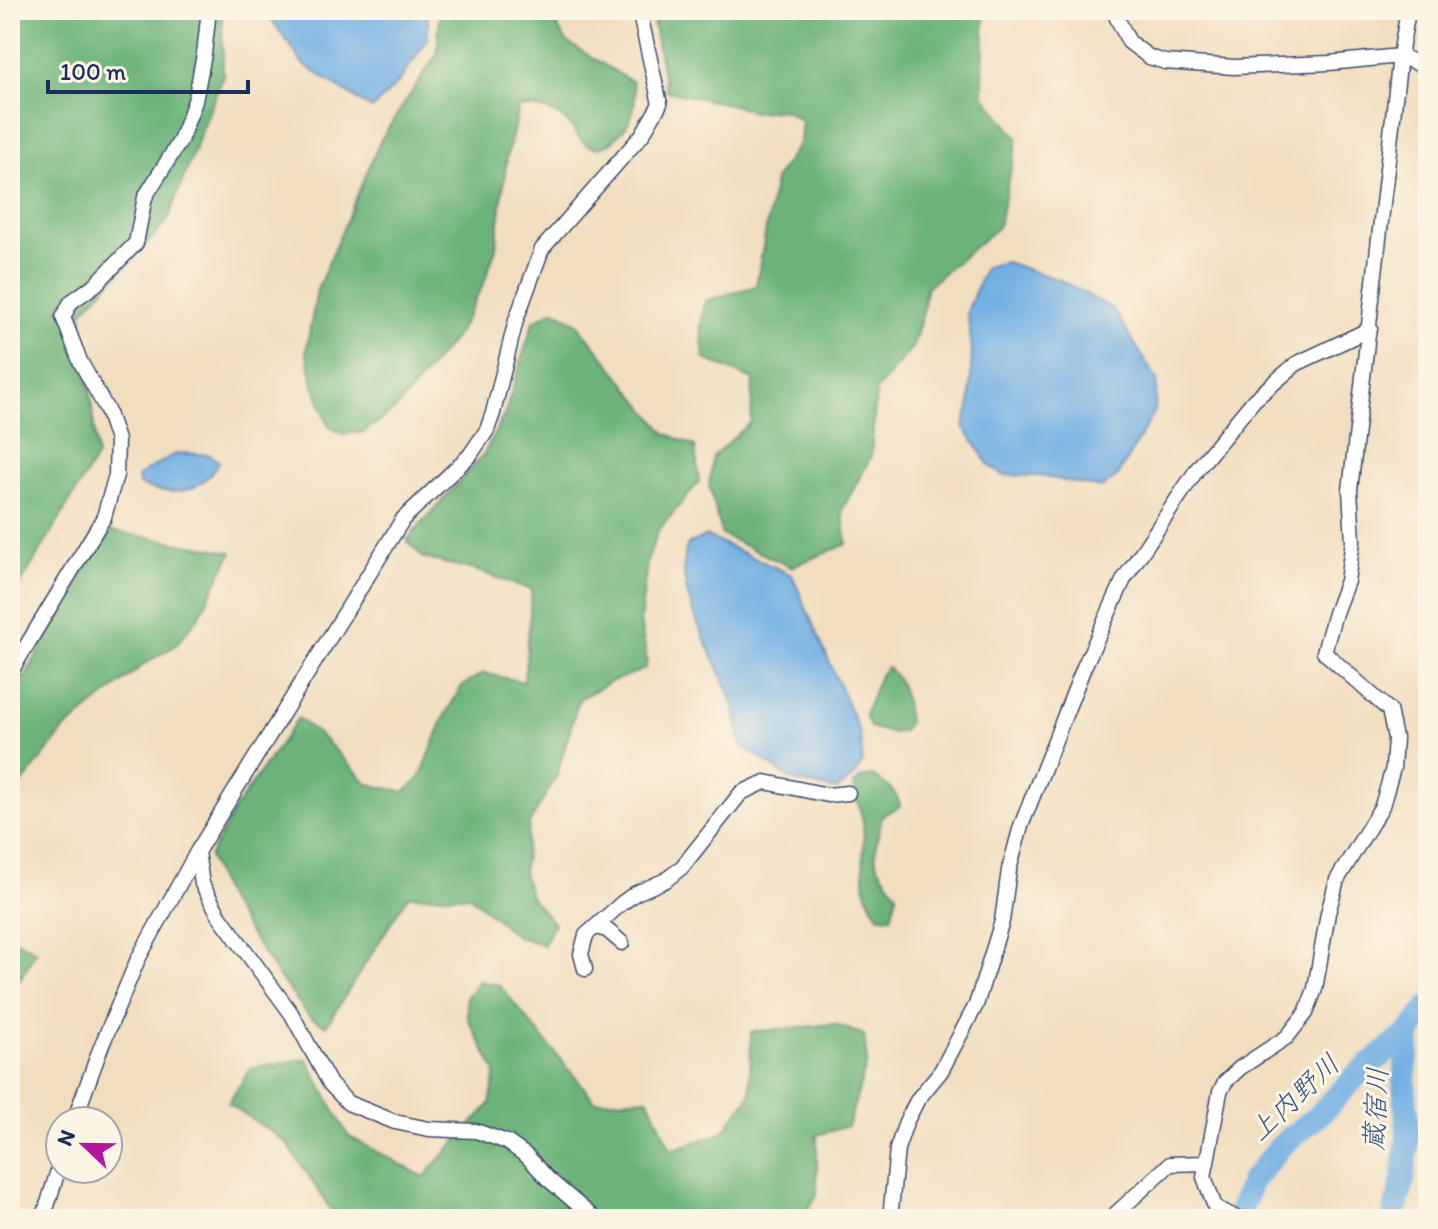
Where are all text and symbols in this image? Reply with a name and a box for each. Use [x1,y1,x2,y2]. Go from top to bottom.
scale bar [48,44,248,94]
text: 100 m [60,57,126,86]
water label: 上内野川 [1241,1046,1347,1148]
water label: 蔵宿川 [1356,1066,1394,1152]
north arrow [44,1105,124,1185]
text: N [51,1126,81,1150]

